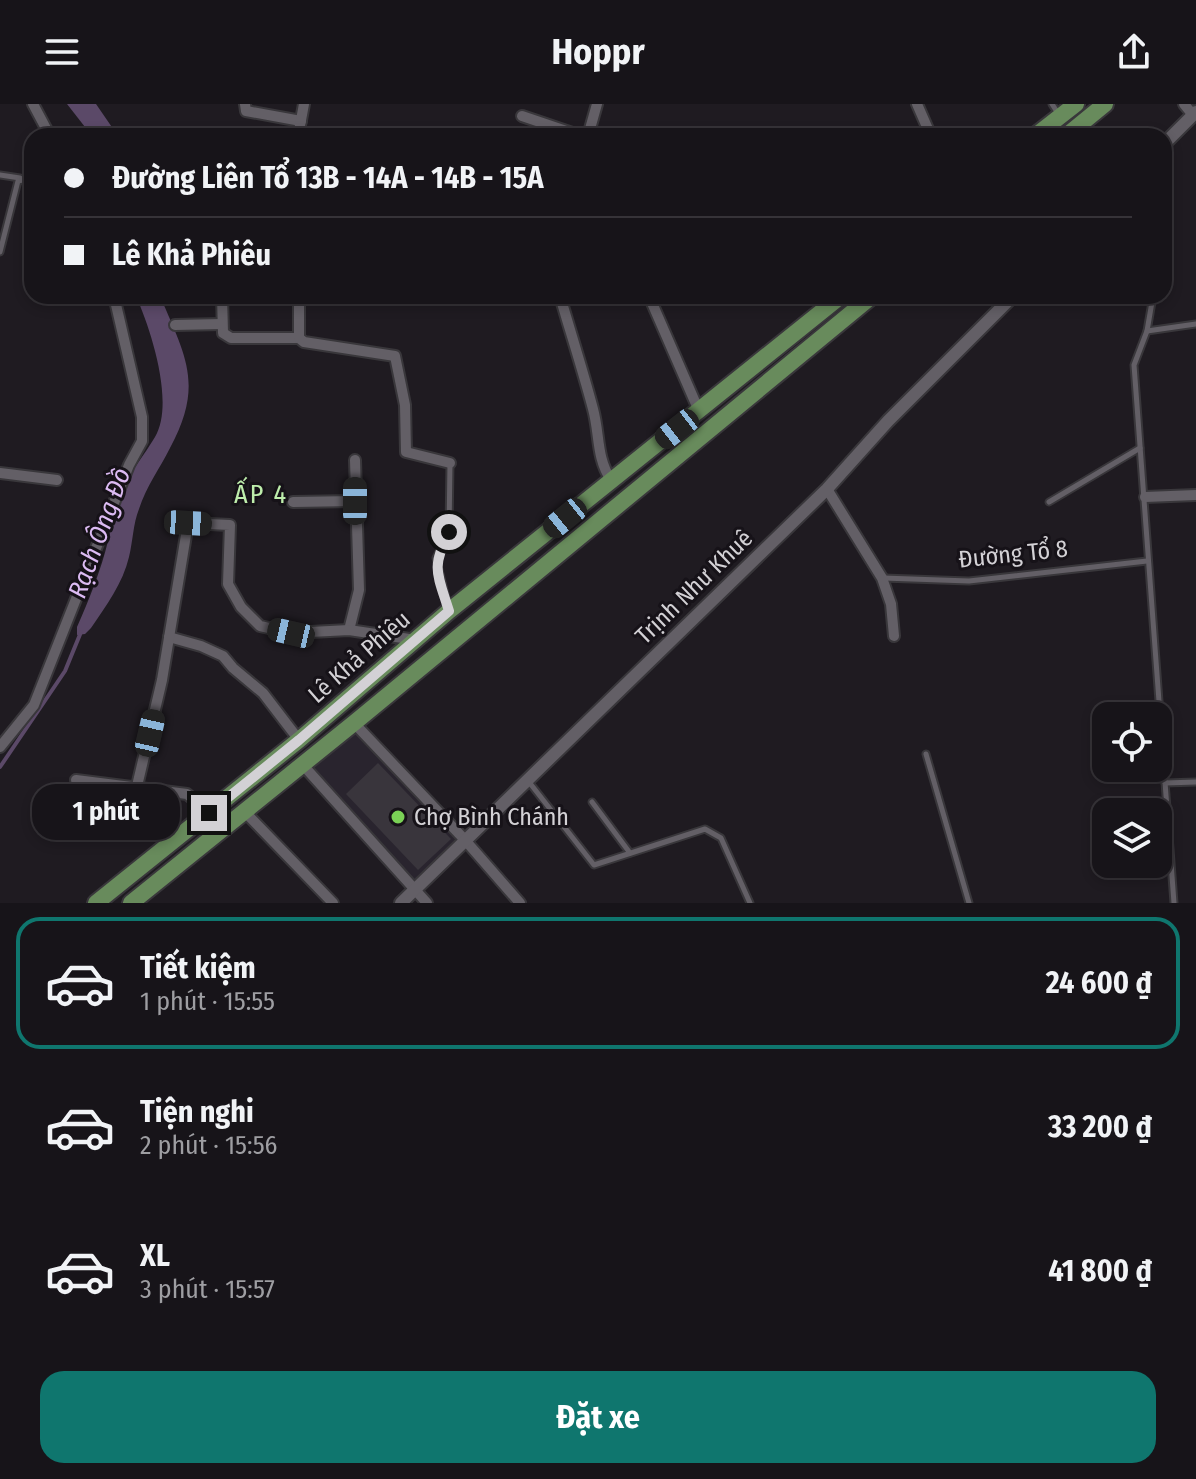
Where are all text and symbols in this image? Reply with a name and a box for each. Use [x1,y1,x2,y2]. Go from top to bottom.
icon: menu [40,30,84,74]
text: Hoppr [551,30,645,74]
icon: share [1112,30,1156,74]
text: Đường Liên Tổ 13B - 14A - 14B - 15A [112,160,544,196]
text: Lê Khả Phiêu [112,237,271,273]
car [651,405,703,453]
water label: Rạch Ông Đồ [62,464,137,603]
district label: ẤP 4 [234,476,288,510]
car [343,477,367,525]
car [539,494,591,542]
car [163,510,213,536]
route start [431,514,467,550]
street label: Trịnh Như Khuê [630,524,758,650]
street label: Đường Tổ 8 [957,532,1069,574]
street label: Lê Khả Phiêu [302,605,416,709]
car [265,616,317,650]
map controls [1092,702,1172,878]
button: locate [1092,702,1172,782]
car [133,707,167,759]
callout: 1 phút [33,785,181,841]
route end [191,795,227,831]
text: 1 phút [73,796,139,827]
button: layers [1092,798,1172,878]
place label: Chợ Bình Chánh [414,803,569,831]
marker: Chợ Bình Chánh [389,808,407,826]
icon: car [44,947,116,1019]
text: Tiết kiệm [140,950,256,986]
text: 24 600 ₫ [1046,965,1152,1001]
text: 1 phút · 15:55 [140,986,275,1017]
icon: car [44,1091,116,1163]
text: Tiện nghi [140,1094,254,1130]
text: 33 200 ₫ [1048,1109,1152,1145]
text: 2 phút · 15:56 [140,1130,277,1161]
icon: car [44,1235,116,1307]
text: XL [140,1238,170,1274]
text: 41 800 ₫ [1048,1253,1152,1289]
text: 3 phút · 15:57 [140,1274,275,1305]
button: Đặt xe [40,1371,1156,1463]

